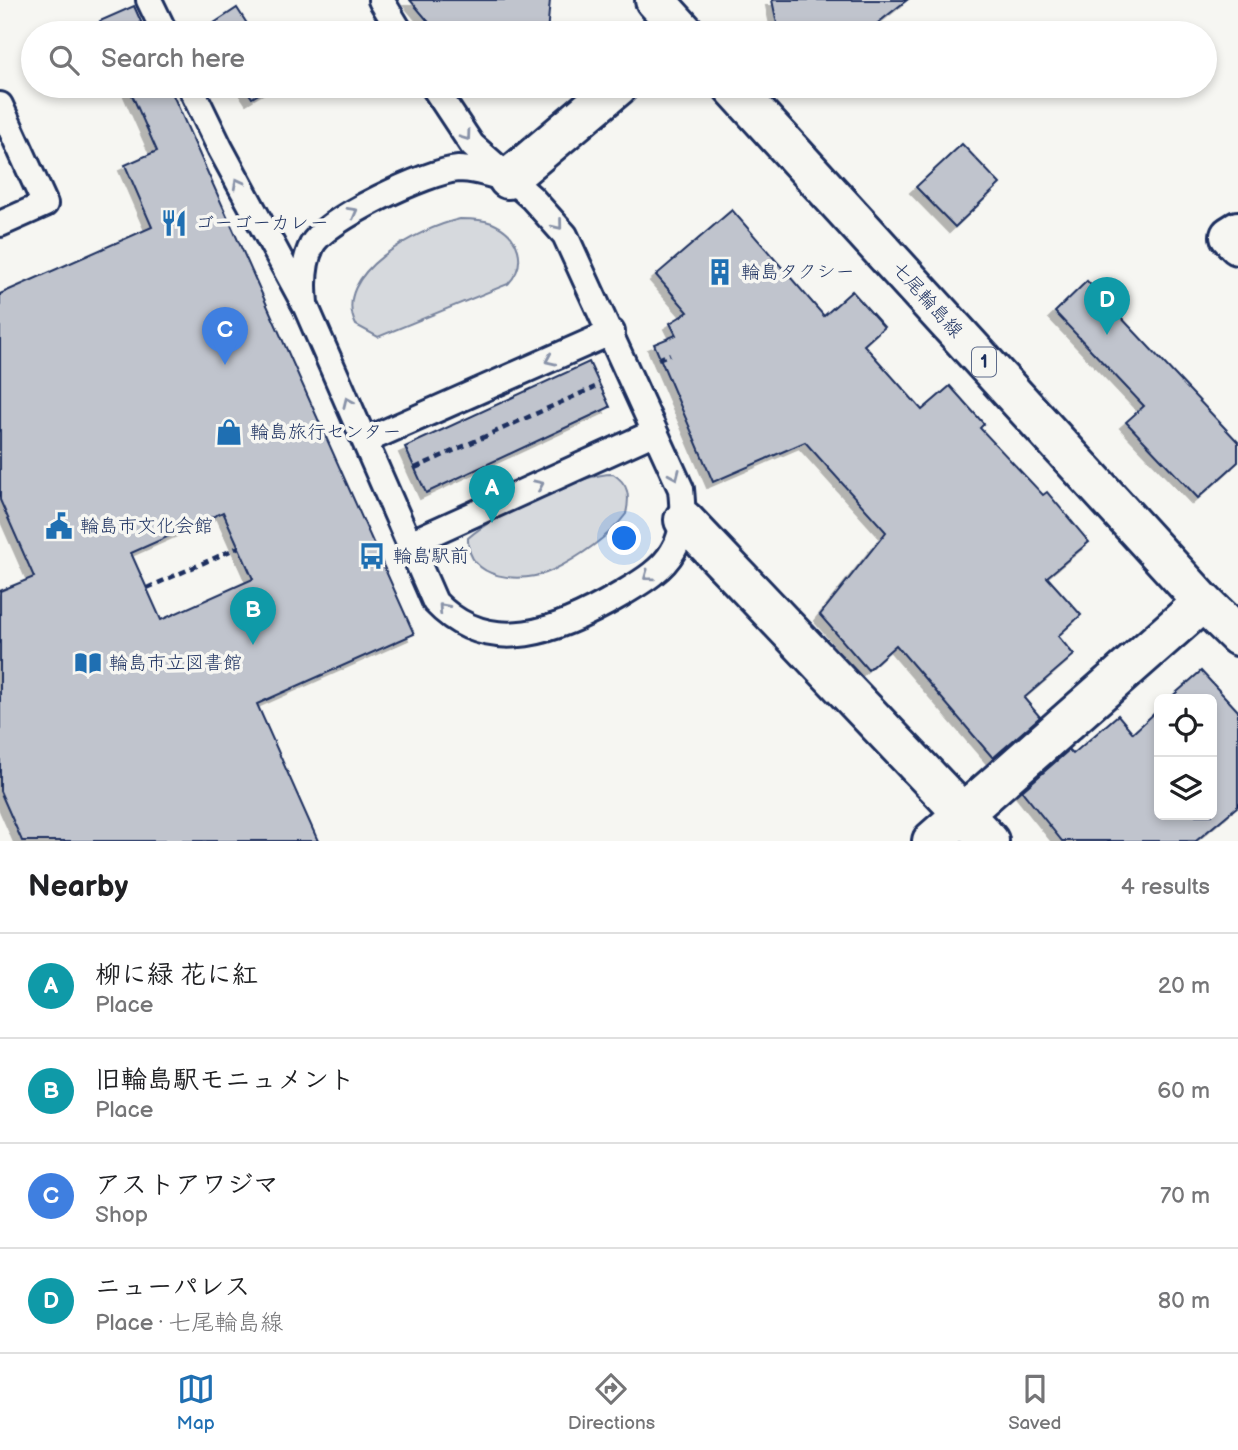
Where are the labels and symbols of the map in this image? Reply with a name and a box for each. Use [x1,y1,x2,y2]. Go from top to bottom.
one-way arrow [458,128,470,141]
one-way arrow [233,177,247,190]
one-way arrow [346,207,359,220]
restaurant icon: ゴーゴーカレー [159,208,189,238]
place label: ゴーゴーカレー [195,212,329,235]
one-way arrow [549,218,562,230]
building icon: 輪島タクシー [705,257,735,287]
street label: 七尾輪島線 [887,257,967,343]
place label: 輪島タクシー [741,261,855,284]
pin: D [1084,277,1130,335]
pin: C [202,307,248,365]
road number: 1 [972,348,996,376]
one-way arrow [544,351,556,365]
one-way arrow [342,397,356,409]
shop icon: 輪島旅行センター [214,417,244,447]
place label: 輪島旅行センター [250,421,401,444]
pin: A [469,465,515,523]
one-way arrow [667,468,681,481]
one-way arrow [532,479,544,493]
public building icon: 輪島市文化会館 [44,511,74,541]
place label: 輪島市文化会館 [80,515,213,538]
your location [607,521,641,555]
bus stop icon: 輪島駅前 [357,541,387,571]
place label: 輪島駅前 [393,545,469,568]
one-way arrow [643,568,656,580]
pin: B [230,587,276,645]
one-way arrow [438,603,451,616]
library icon: 輪島市立図書館 [73,648,103,678]
place label: 輪島市立図書館 [109,652,242,675]

